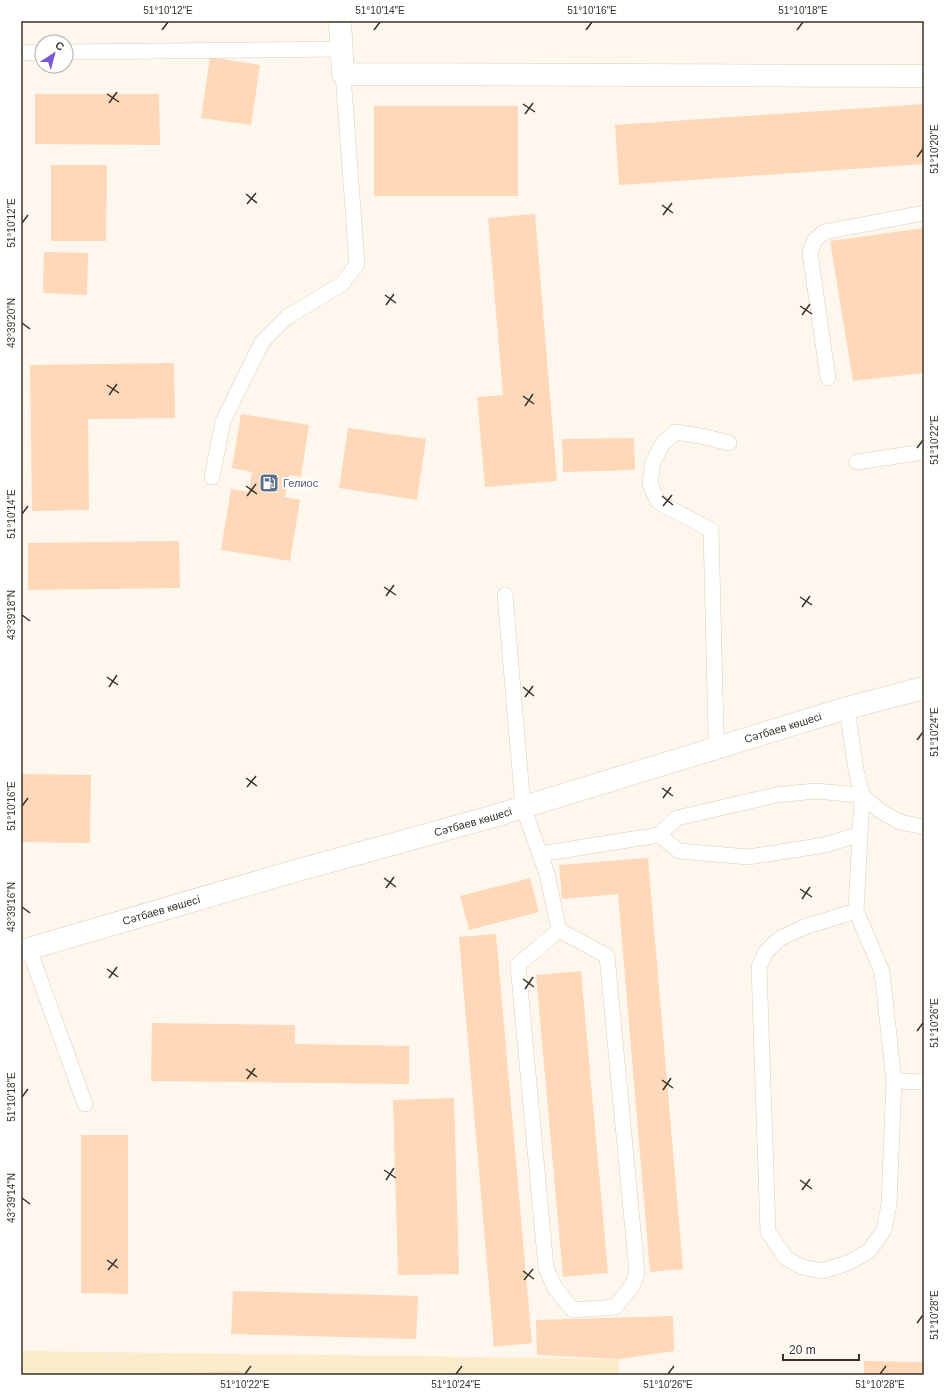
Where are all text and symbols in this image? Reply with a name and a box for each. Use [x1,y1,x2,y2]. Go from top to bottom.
text: 51°10'12"E [143,5,193,16]
text: 51°10'14"E [355,5,405,16]
text: 51°10'16"E [567,5,617,16]
text: 51°10'18"E [778,5,828,16]
north arrow [34,34,74,74]
text: С [53,39,67,53]
text: 51°10'20"E [929,124,940,174]
text: 51°10'12"E [6,198,17,248]
text: 43°39'20"N [6,298,17,348]
text: 51°10'22"E [929,415,940,465]
fuel station icon: Гелиос [258,472,280,494]
place label: Гелиос [283,477,319,489]
text: 51°10'14"E [6,489,17,539]
text: 43°39'18"N [6,590,17,640]
text: 51°10'24"E [929,707,940,757]
street label: Сәтбаев көшесі [743,710,823,745]
text: 51°10'16"E [6,781,17,831]
street label: Сәтбаев көшесі [433,805,513,838]
text: 43°39'16"N [6,882,17,932]
street label: Сәтбаев көшесі [121,893,201,927]
text: 51°10'26"E [929,998,940,1048]
text: 51°10'18"E [6,1072,17,1122]
text: 43°39'14"N [6,1173,17,1223]
text: 51°10'28"E [929,1290,940,1340]
scale bar [783,1336,859,1362]
text: 20 m [789,1343,816,1357]
text: 51°10'22"E [220,1379,270,1390]
text: 51°10'24"E [431,1379,481,1390]
text: 51°10'26"E [643,1379,693,1390]
text: 51°10'28"E [855,1379,905,1390]

